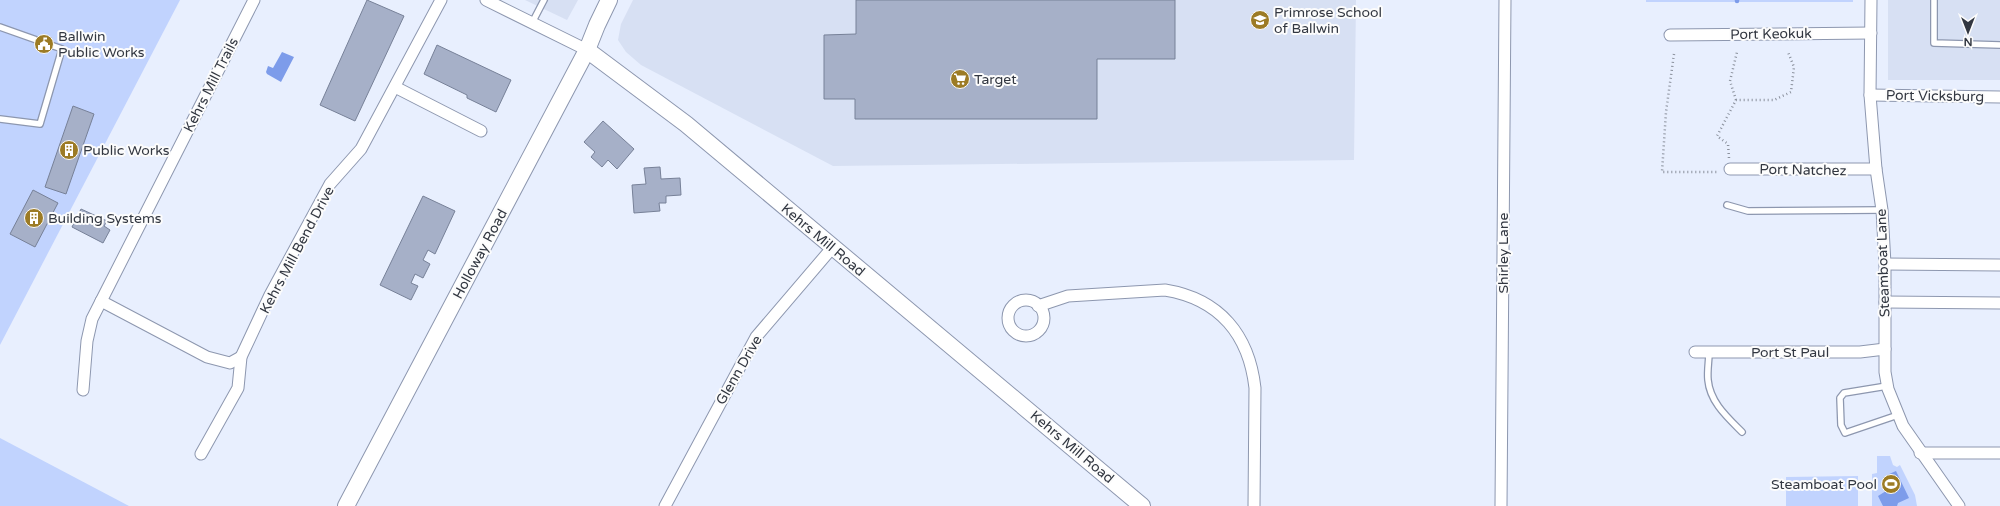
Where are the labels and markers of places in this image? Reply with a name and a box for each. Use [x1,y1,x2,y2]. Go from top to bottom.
place label: Primrose School of Ballwin [1274,4,1382,37]
school or university icon: Primrose School of Ballwin [1249,9,1271,31]
place label: Ballwin Public Works [58,28,145,61]
public building icon: Ballwin Public Works [33,33,55,55]
supermarket icon: Target [949,68,971,90]
place label: Target [974,71,1017,88]
building icon: Public Works [58,139,80,161]
place label: Public Works [83,142,170,159]
building icon: Building Systems [23,207,45,229]
place label: Building Systems [48,210,162,227]
sports icon: Steamboat Pool [1880,473,1902,495]
place label: Steamboat Pool [1771,476,1877,493]

